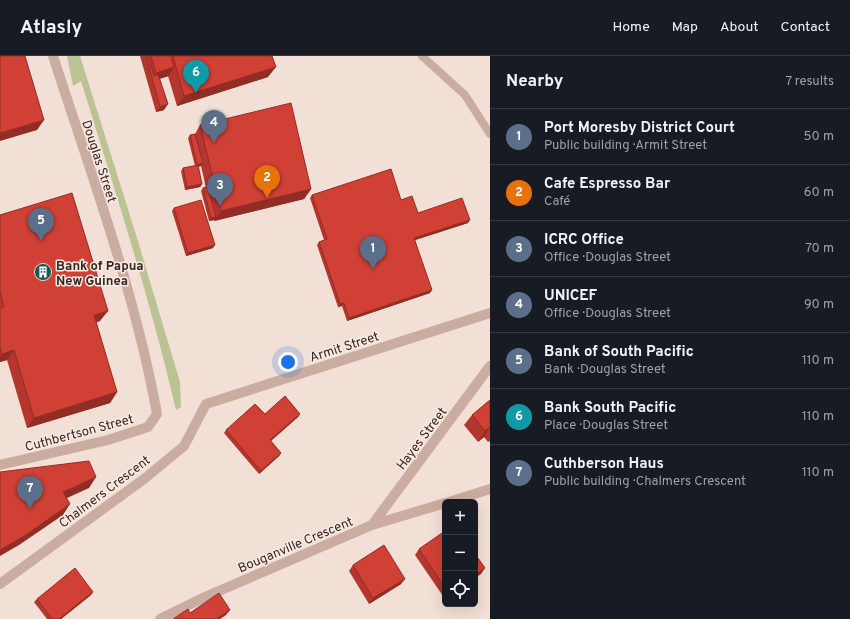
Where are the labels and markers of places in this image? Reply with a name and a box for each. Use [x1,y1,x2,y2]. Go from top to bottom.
pin: 6 [183,60,209,93]
pin: 4 [201,110,227,143]
pin: 2 [254,165,280,198]
pin: 3 [207,173,233,206]
pin: 5 [28,208,54,241]
pin: 1 [360,236,386,269]
place label: Bank of Papua New Guinea [56,259,144,290]
building icon: Bank of Papua New Guinea [33,262,53,282]
pin: 7 [17,476,43,509]

